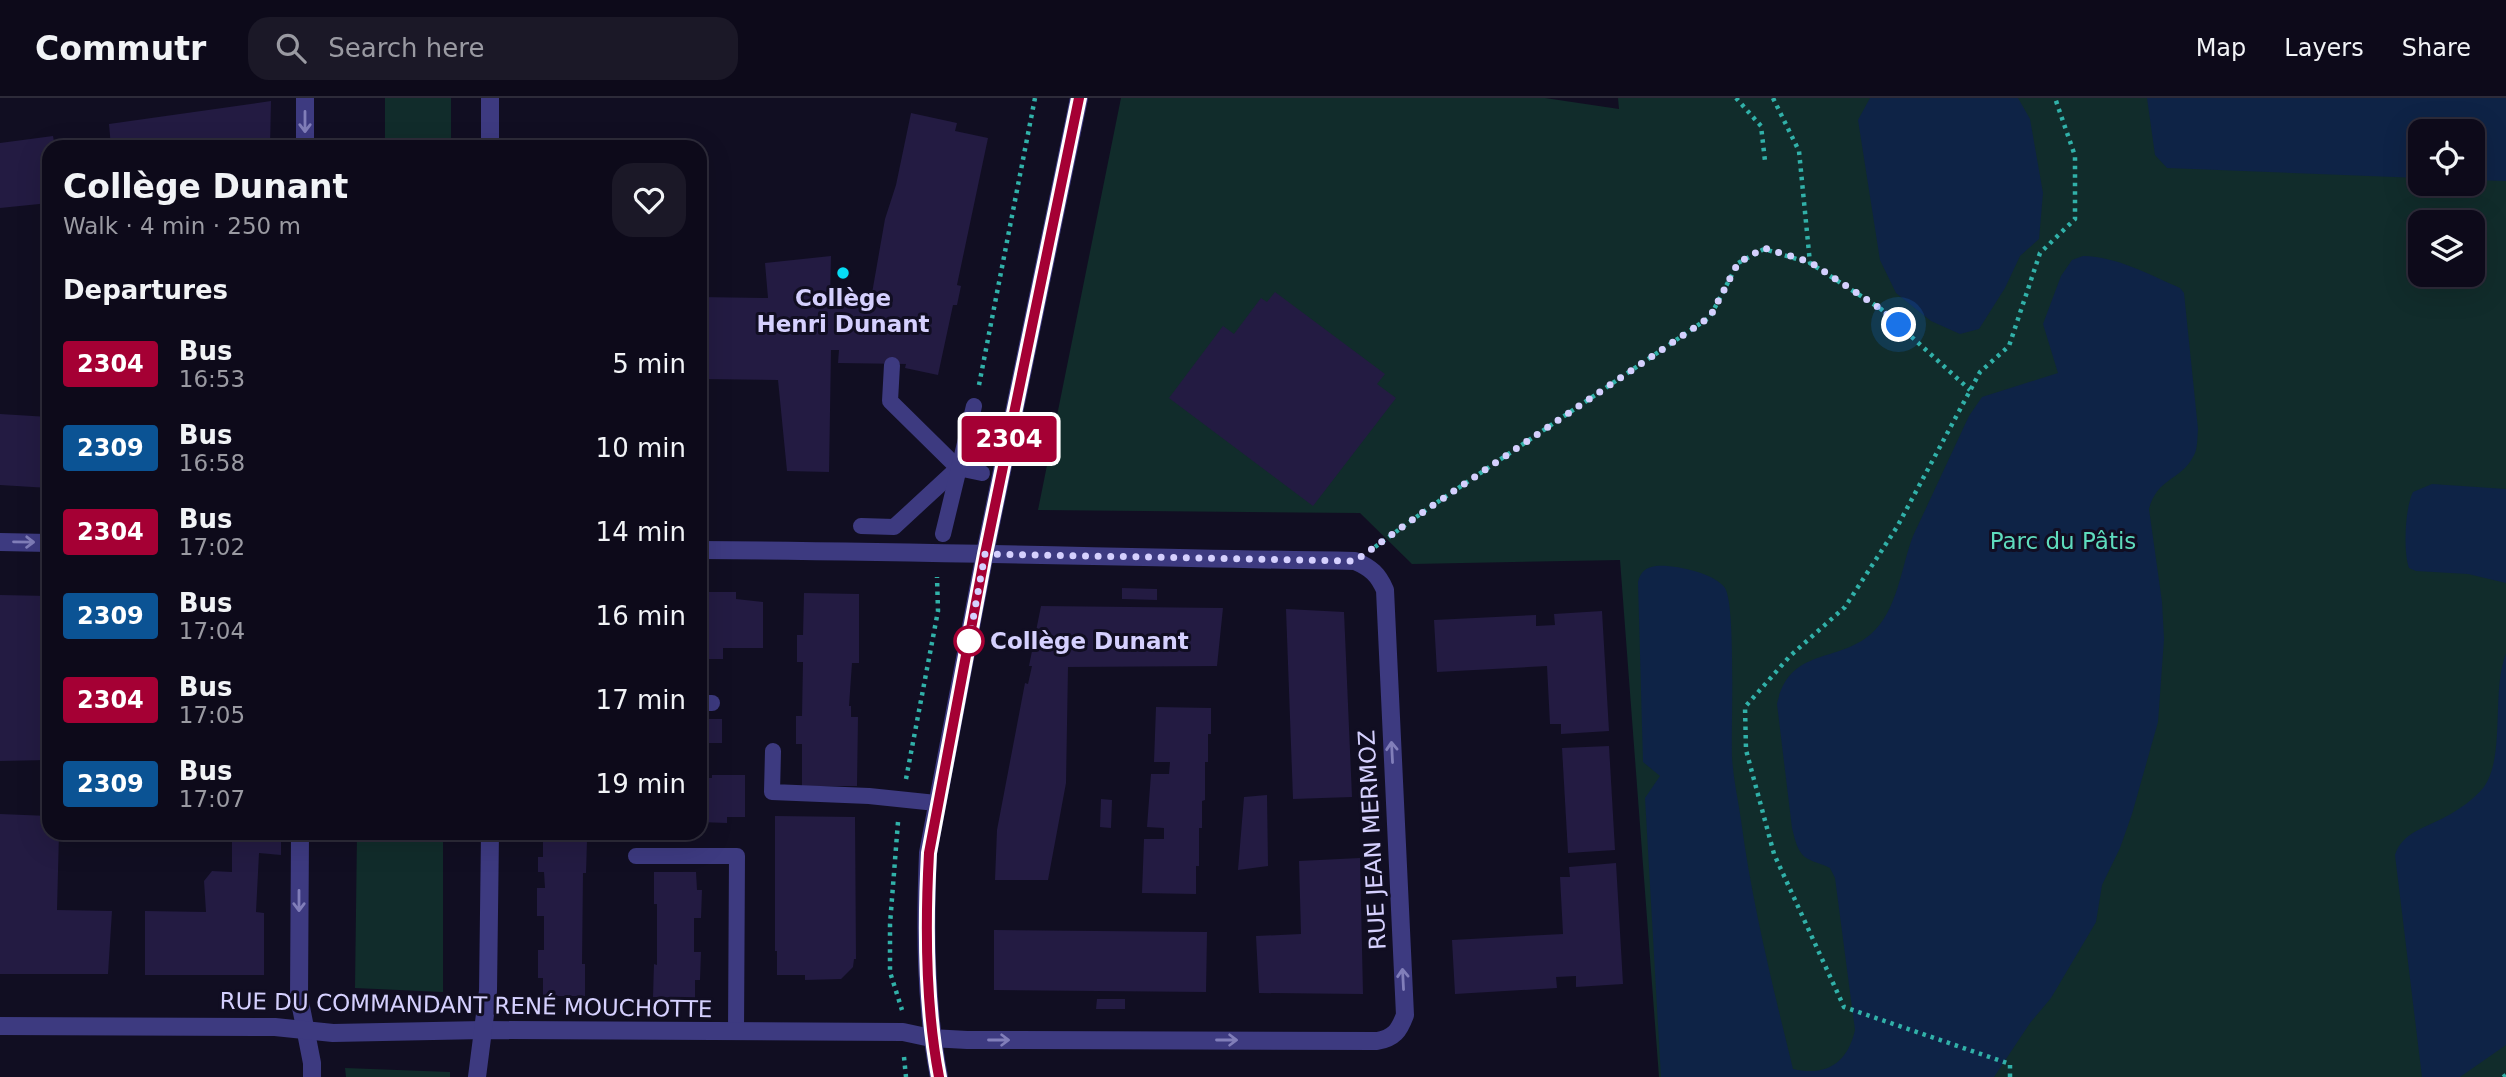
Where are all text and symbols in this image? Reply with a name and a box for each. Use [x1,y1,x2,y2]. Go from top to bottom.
search box [248,17,738,80]
text: Commutr [35,29,206,68]
icon: search [272,29,310,67]
text: Search here [328,33,484,63]
text: Map [2196,34,2246,62]
text: Layers [2284,34,2364,62]
text: Share [2402,34,2471,62]
one-way arrow [298,111,312,134]
map controls [2408,119,2485,287]
button: locate [2408,119,2485,196]
button: heart [612,163,686,237]
text: Collège Dunant [63,167,348,206]
button: layers [2408,210,2485,287]
text: Walk · 4 min · 250 m [63,213,301,239]
marker: Collège Henri Dunant [835,265,851,281]
text: Departures [63,275,228,305]
place label: Collège Henri Dunant [756,285,930,337]
your location [1881,307,1916,342]
text: Bus [179,336,233,366]
text: 5 min [612,349,686,379]
text: 2304 [77,350,144,378]
text: 16:53 [179,366,245,392]
line badge: 2304 [960,416,1058,462]
text: Bus [179,420,233,450]
text: 2304 [976,425,1042,453]
text: 10 min [596,433,686,463]
text: 2309 [77,434,144,462]
text: 16:58 [179,450,245,476]
text: Bus [179,504,233,534]
text: 14 min [596,517,686,547]
text: 2304 [77,518,144,546]
park label: Parc du Pâtis [1990,528,2136,554]
text: 17:02 [179,534,245,560]
one-way arrow [13,536,36,549]
text: Bus [179,588,233,618]
text: 16 min [596,601,686,631]
text: 2309 [77,602,144,630]
text: 17:04 [179,618,245,644]
marker: Collège Dunant [954,626,984,656]
place label: Collège Dunant [990,628,1189,654]
text: Bus [179,672,233,702]
text: 17 min [596,685,686,715]
text: 2304 [77,686,144,714]
text: 17:05 [179,702,245,728]
street label: RUE JEAN MERMOZ [1353,729,1391,951]
one-way arrow [1386,741,1399,764]
text: Bus [179,756,233,786]
text: 19 min [596,769,686,799]
text: 2309 [77,770,144,798]
text: 17:07 [179,786,245,812]
one-way arrow [293,889,306,912]
one-way arrow [1396,968,1409,991]
street label: RUE DU COMMANDANT RENÉ MOUCHOTTE [219,987,713,1022]
one-way arrow [988,1033,1011,1047]
one-way arrow [1215,1033,1238,1047]

